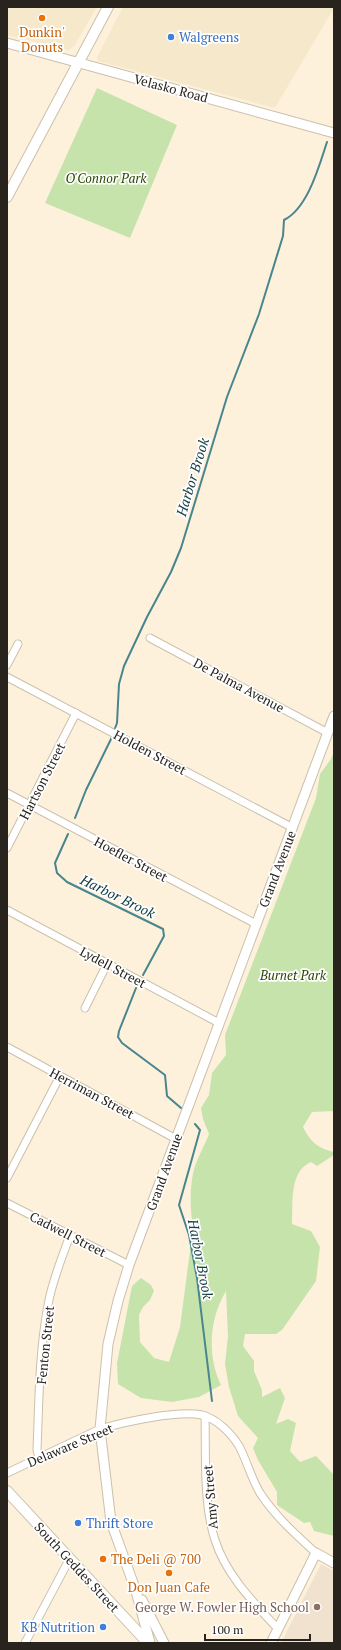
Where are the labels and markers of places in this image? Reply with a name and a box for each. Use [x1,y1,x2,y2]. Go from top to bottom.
marker: Dunkin' Donuts [37,13,47,23]
place label: Dunkin' Donuts [19,23,65,56]
place label: Walgreens [179,28,239,46]
marker: Walgreens [166,32,176,42]
place label: Thrift Store [86,1514,153,1532]
marker: Thrift Store [73,1518,83,1528]
place label: The Deli @ 700 [111,1550,201,1568]
marker: The Deli @ 700 [98,1554,108,1564]
marker: Don Juan Cafe [164,1568,174,1578]
place label: Don Juan Cafe [128,1578,210,1596]
place label: George W. Fowler High School [135,1598,309,1616]
marker: George W. Fowler High School [312,1602,322,1612]
place label: KB Nutrition [21,1618,95,1636]
marker: KB Nutrition [98,1622,108,1632]

